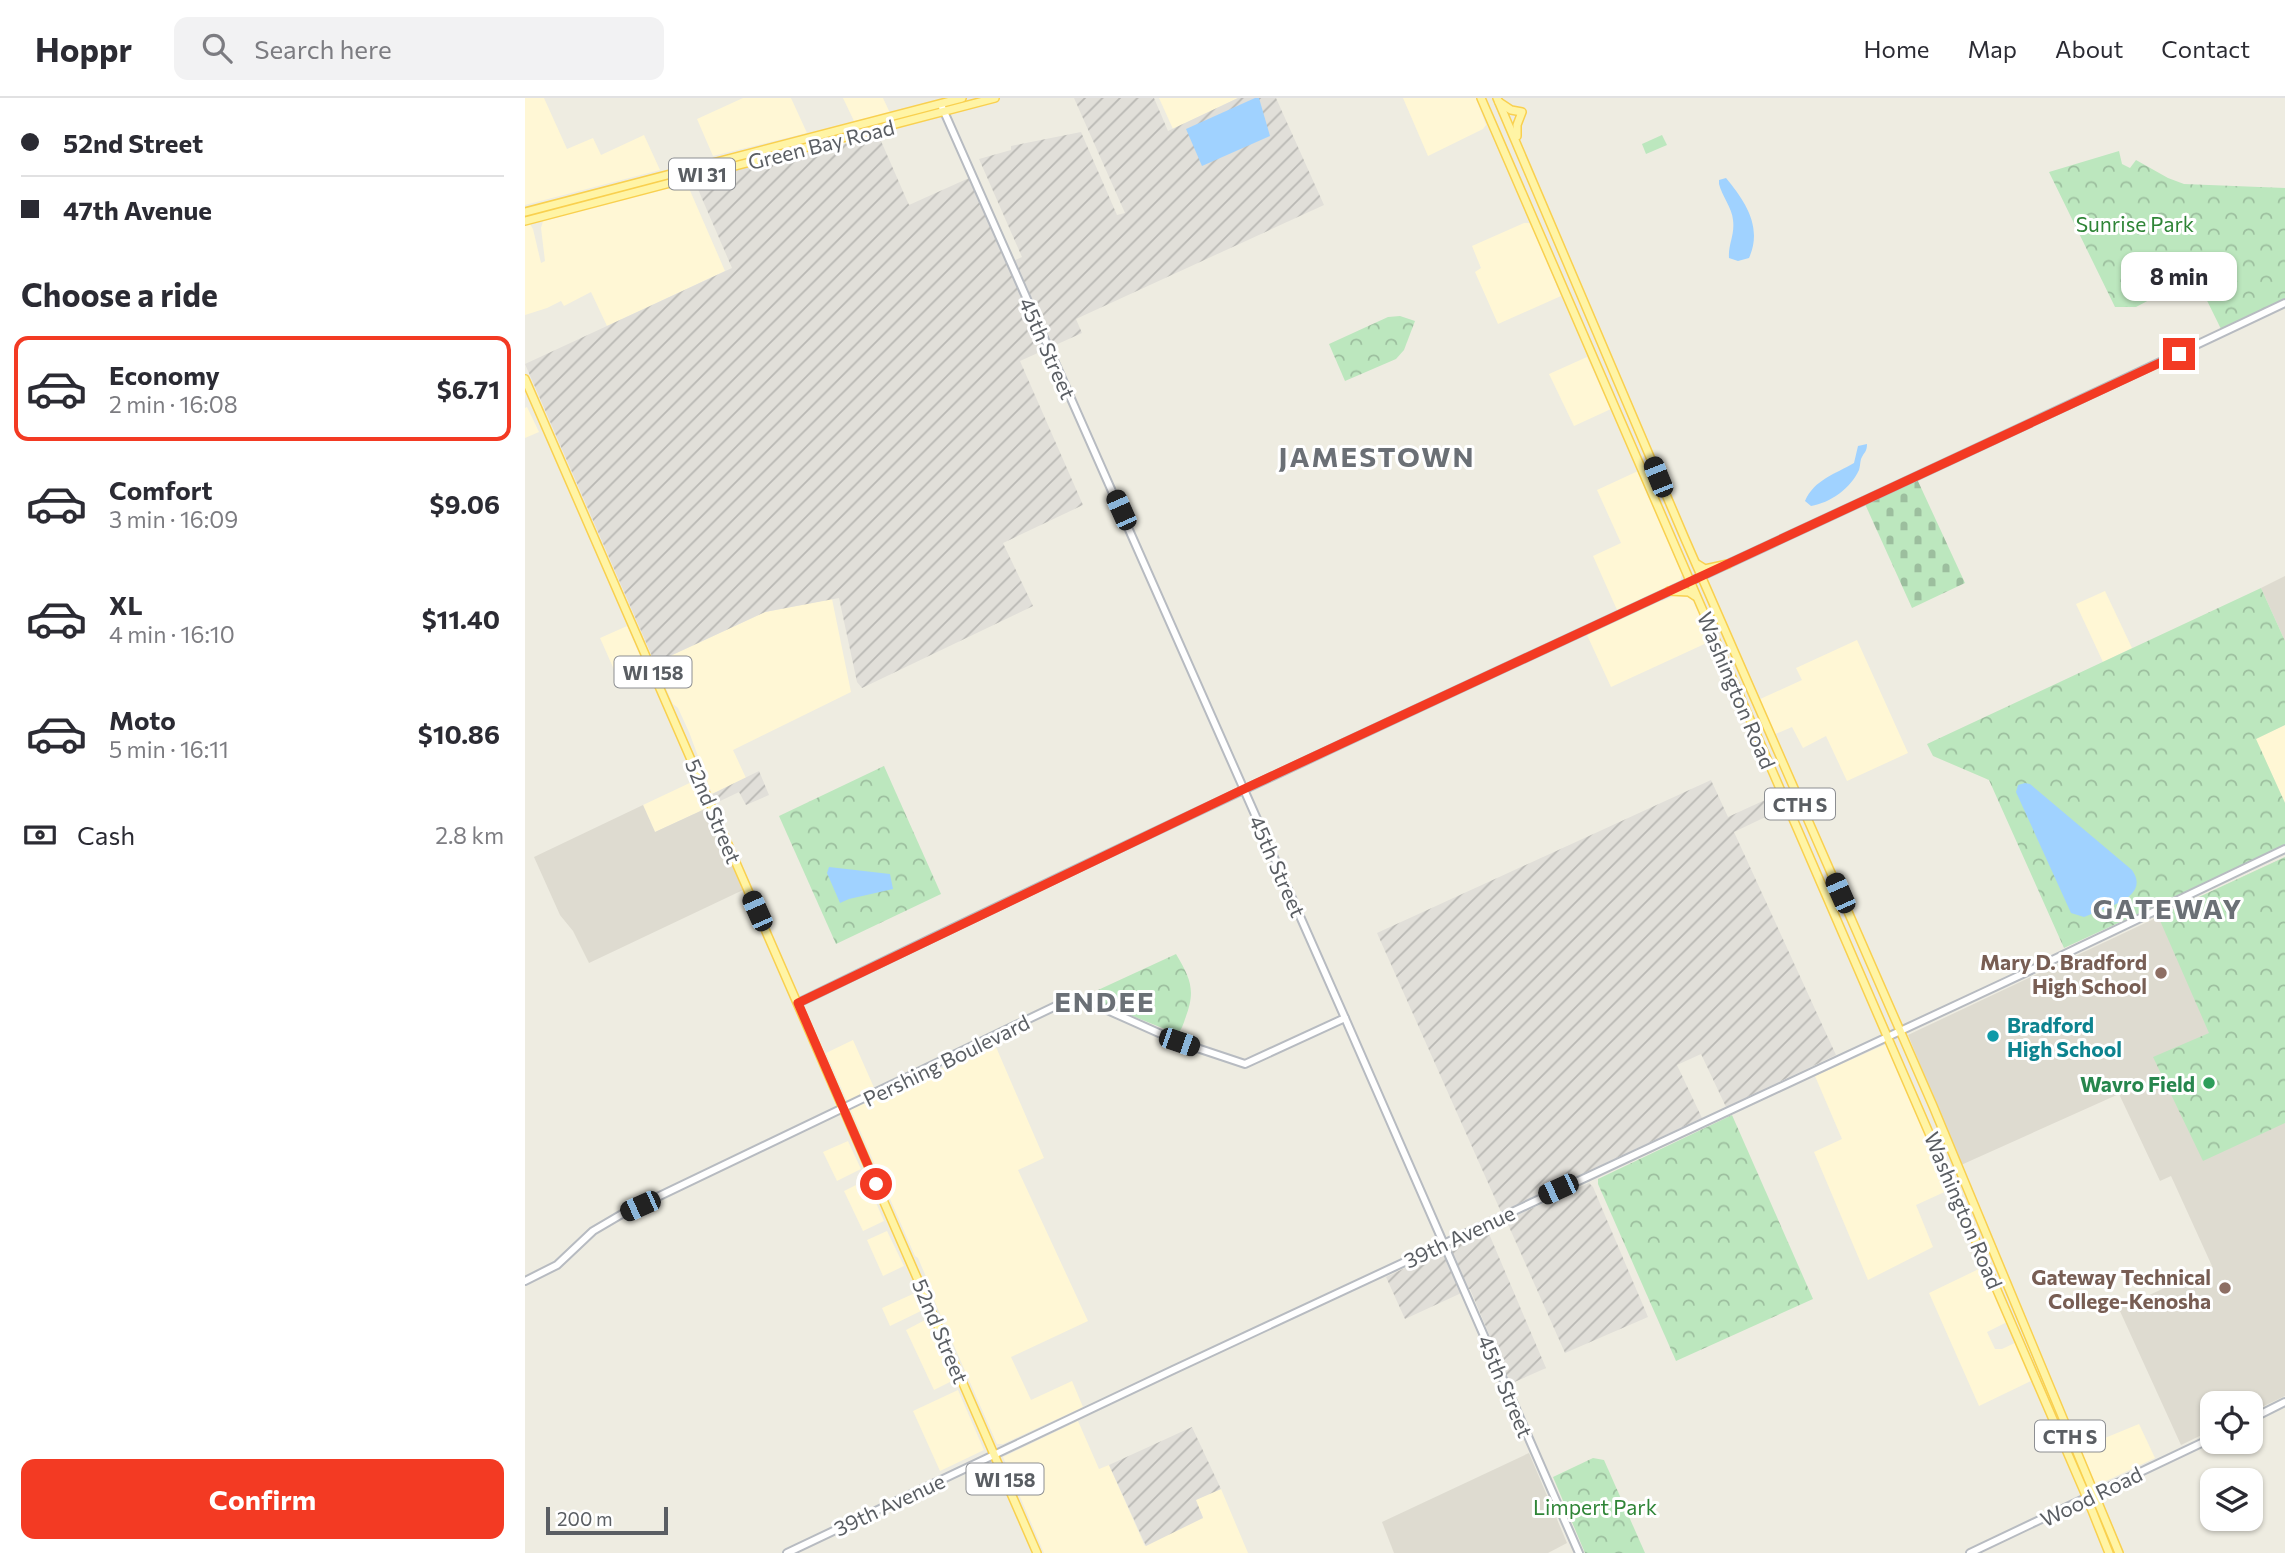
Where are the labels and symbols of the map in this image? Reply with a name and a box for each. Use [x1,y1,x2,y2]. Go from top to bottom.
street label: Green Bay Road [745,114,897,174]
road number: WI 31 [669,158,735,190]
park label: Sunrise Park [2076,211,2194,236]
callout: 8 min [2121,252,2237,302]
street label: 45th Street [1014,293,1082,403]
route end [2163,338,2195,370]
district label: JAMESTOWN [1278,439,1476,473]
car [1641,454,1676,500]
car [1103,487,1140,533]
street label: Washington Road [1693,608,1781,772]
road number: WI 158 [615,656,691,688]
street label: 52nd Street [681,755,747,867]
road number: CTH S [1765,789,1835,820]
street label: 45th Street [1244,811,1312,921]
car [1822,870,1859,916]
car [739,888,776,934]
district label: GATEWAY [2093,891,2243,925]
place label: Mary D. Bradford High School [1980,949,2147,998]
marker: Mary D. Bradford High School [2153,965,2169,981]
district label: ENDEE [1054,984,1156,1018]
street label: Pershing Boulevard [859,1009,1033,1111]
place label: Bradford High School [2007,1012,2122,1061]
car [1156,1025,1203,1059]
marker: Bradford High School [1985,1028,2001,1044]
place label: Wavro Field [2080,1071,2195,1096]
marker: Wavro Field [2201,1075,2217,1091]
street label: Washington Road [1920,1128,2008,1292]
route start [860,1168,892,1200]
car [1535,1171,1582,1207]
car [617,1188,664,1224]
street label: 39th Avenue [1400,1199,1518,1273]
place label: Gateway Technical College-Kenosha [2031,1264,2211,1313]
street label: 52nd Street [908,1275,974,1387]
marker: Gateway Technical College-Kenosha [2217,1280,2233,1296]
street label: 45th Street [1473,1331,1539,1441]
road number: CTH S [2035,1420,2105,1452]
street label: Wood Road [2036,1461,2146,1531]
road number: WI 158 [967,1464,1043,1494]
street label: 39th Avenue [830,1467,948,1541]
park label: Limpert Park [1533,1494,1657,1519]
scale bar [546,1504,669,1536]

